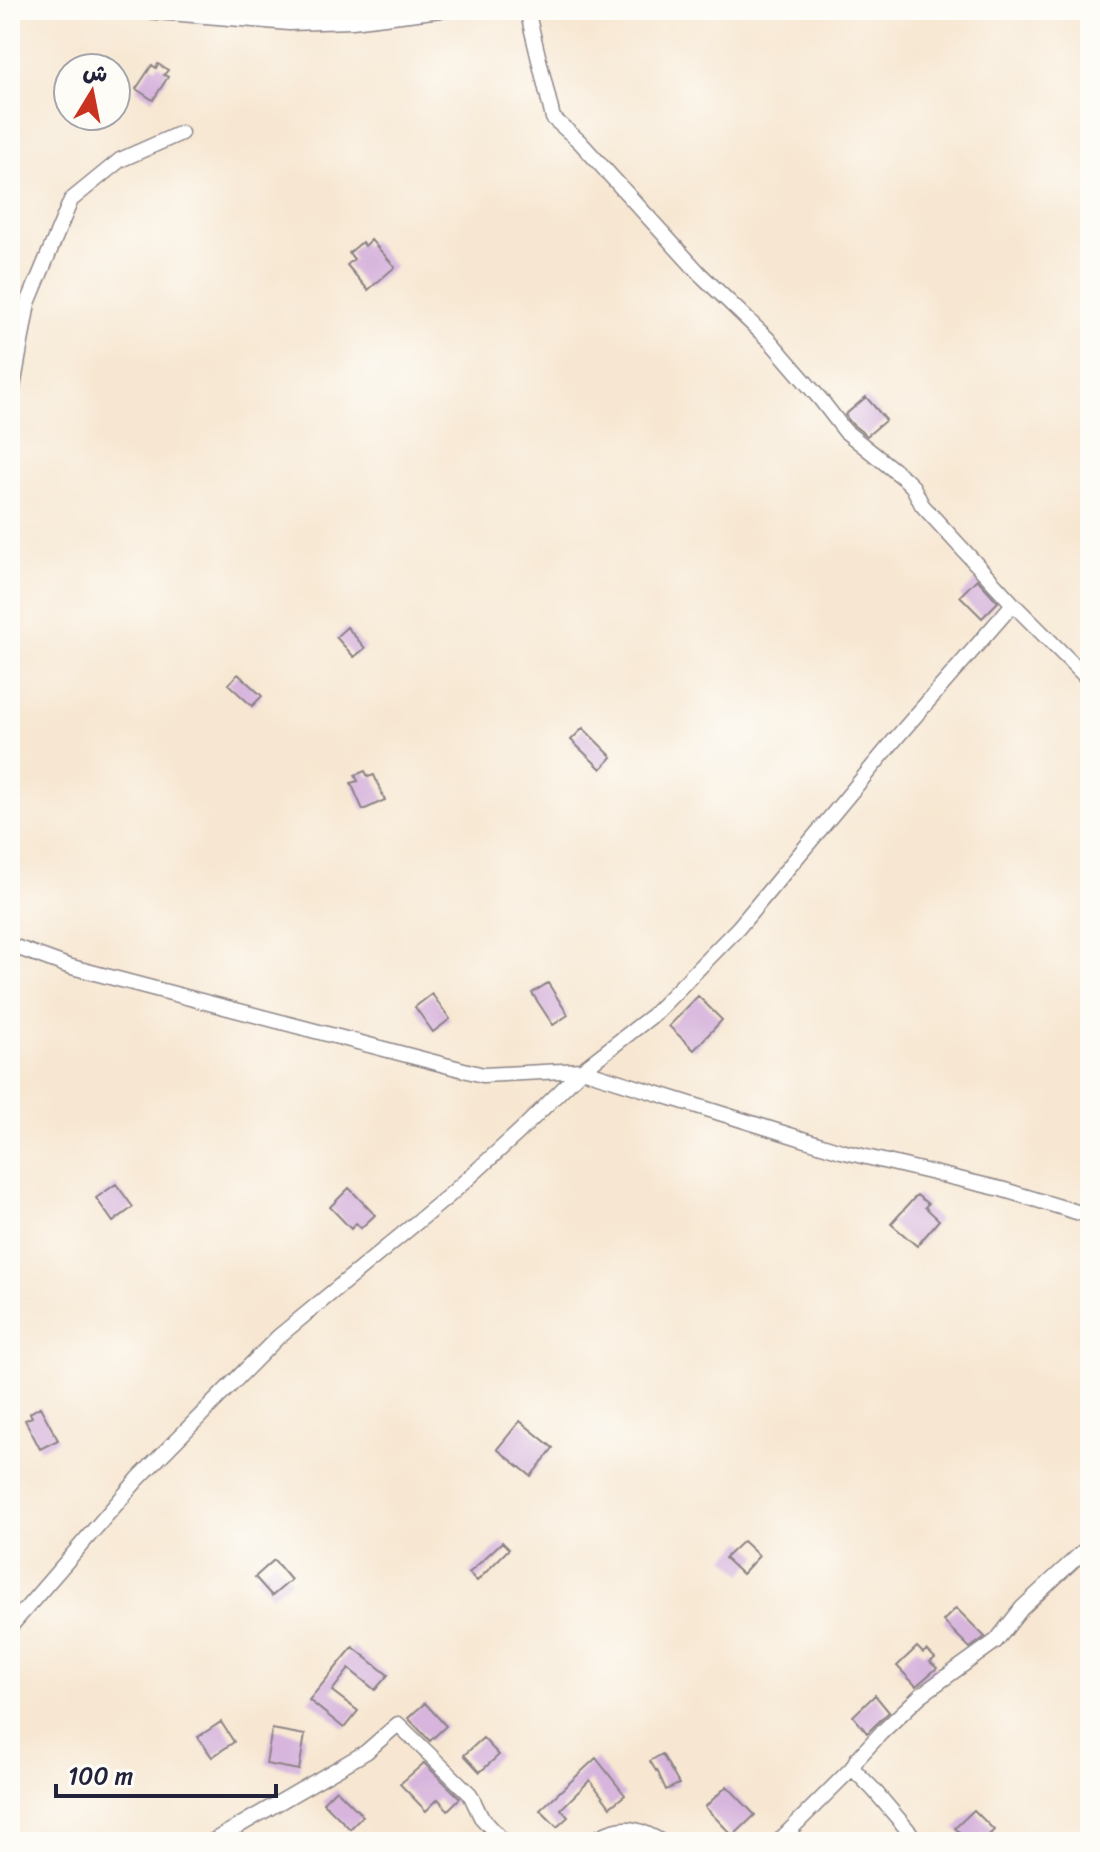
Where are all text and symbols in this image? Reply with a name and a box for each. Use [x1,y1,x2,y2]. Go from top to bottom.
text: ش [80,51,111,94]
north arrow [52,52,132,132]
scale bar [56,1748,276,1798]
text: 100 m [68,1755,133,1797]

